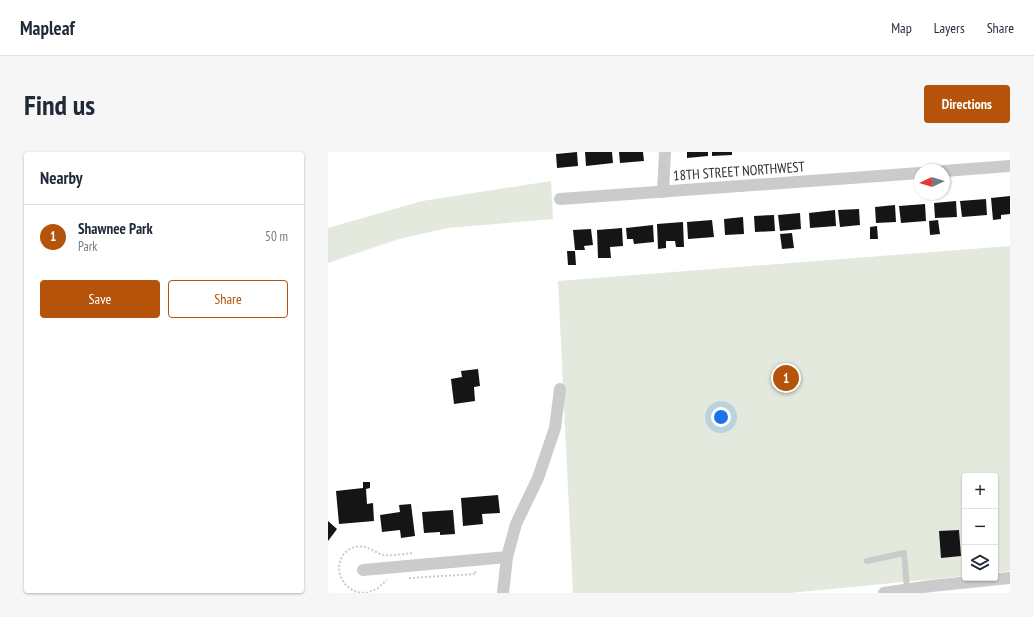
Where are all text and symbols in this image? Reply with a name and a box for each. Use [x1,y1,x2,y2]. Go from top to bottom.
text: Mapleaf [20,16,75,40]
text: Map [891,19,912,37]
text: Layers [934,19,965,37]
text: Share [987,19,1014,37]
button: Directions [924,85,1010,123]
text: Find us [24,86,95,123]
street label: 18TH STREET NORTHWEST [673,157,806,185]
north arrow [914,164,950,200]
text: Nearby [40,167,83,189]
text: Shawnee Park [78,219,153,238]
text: 1 [50,228,56,245]
text: 50 m [265,228,288,245]
text: Park [78,238,97,255]
button: Save [40,280,160,318]
button: Share [168,280,288,318]
pin: 1 [773,363,799,393]
your location [711,407,731,427]
map controls [962,473,998,581]
button: + [962,473,998,509]
button: − [962,509,998,545]
button: layers [962,545,998,581]

